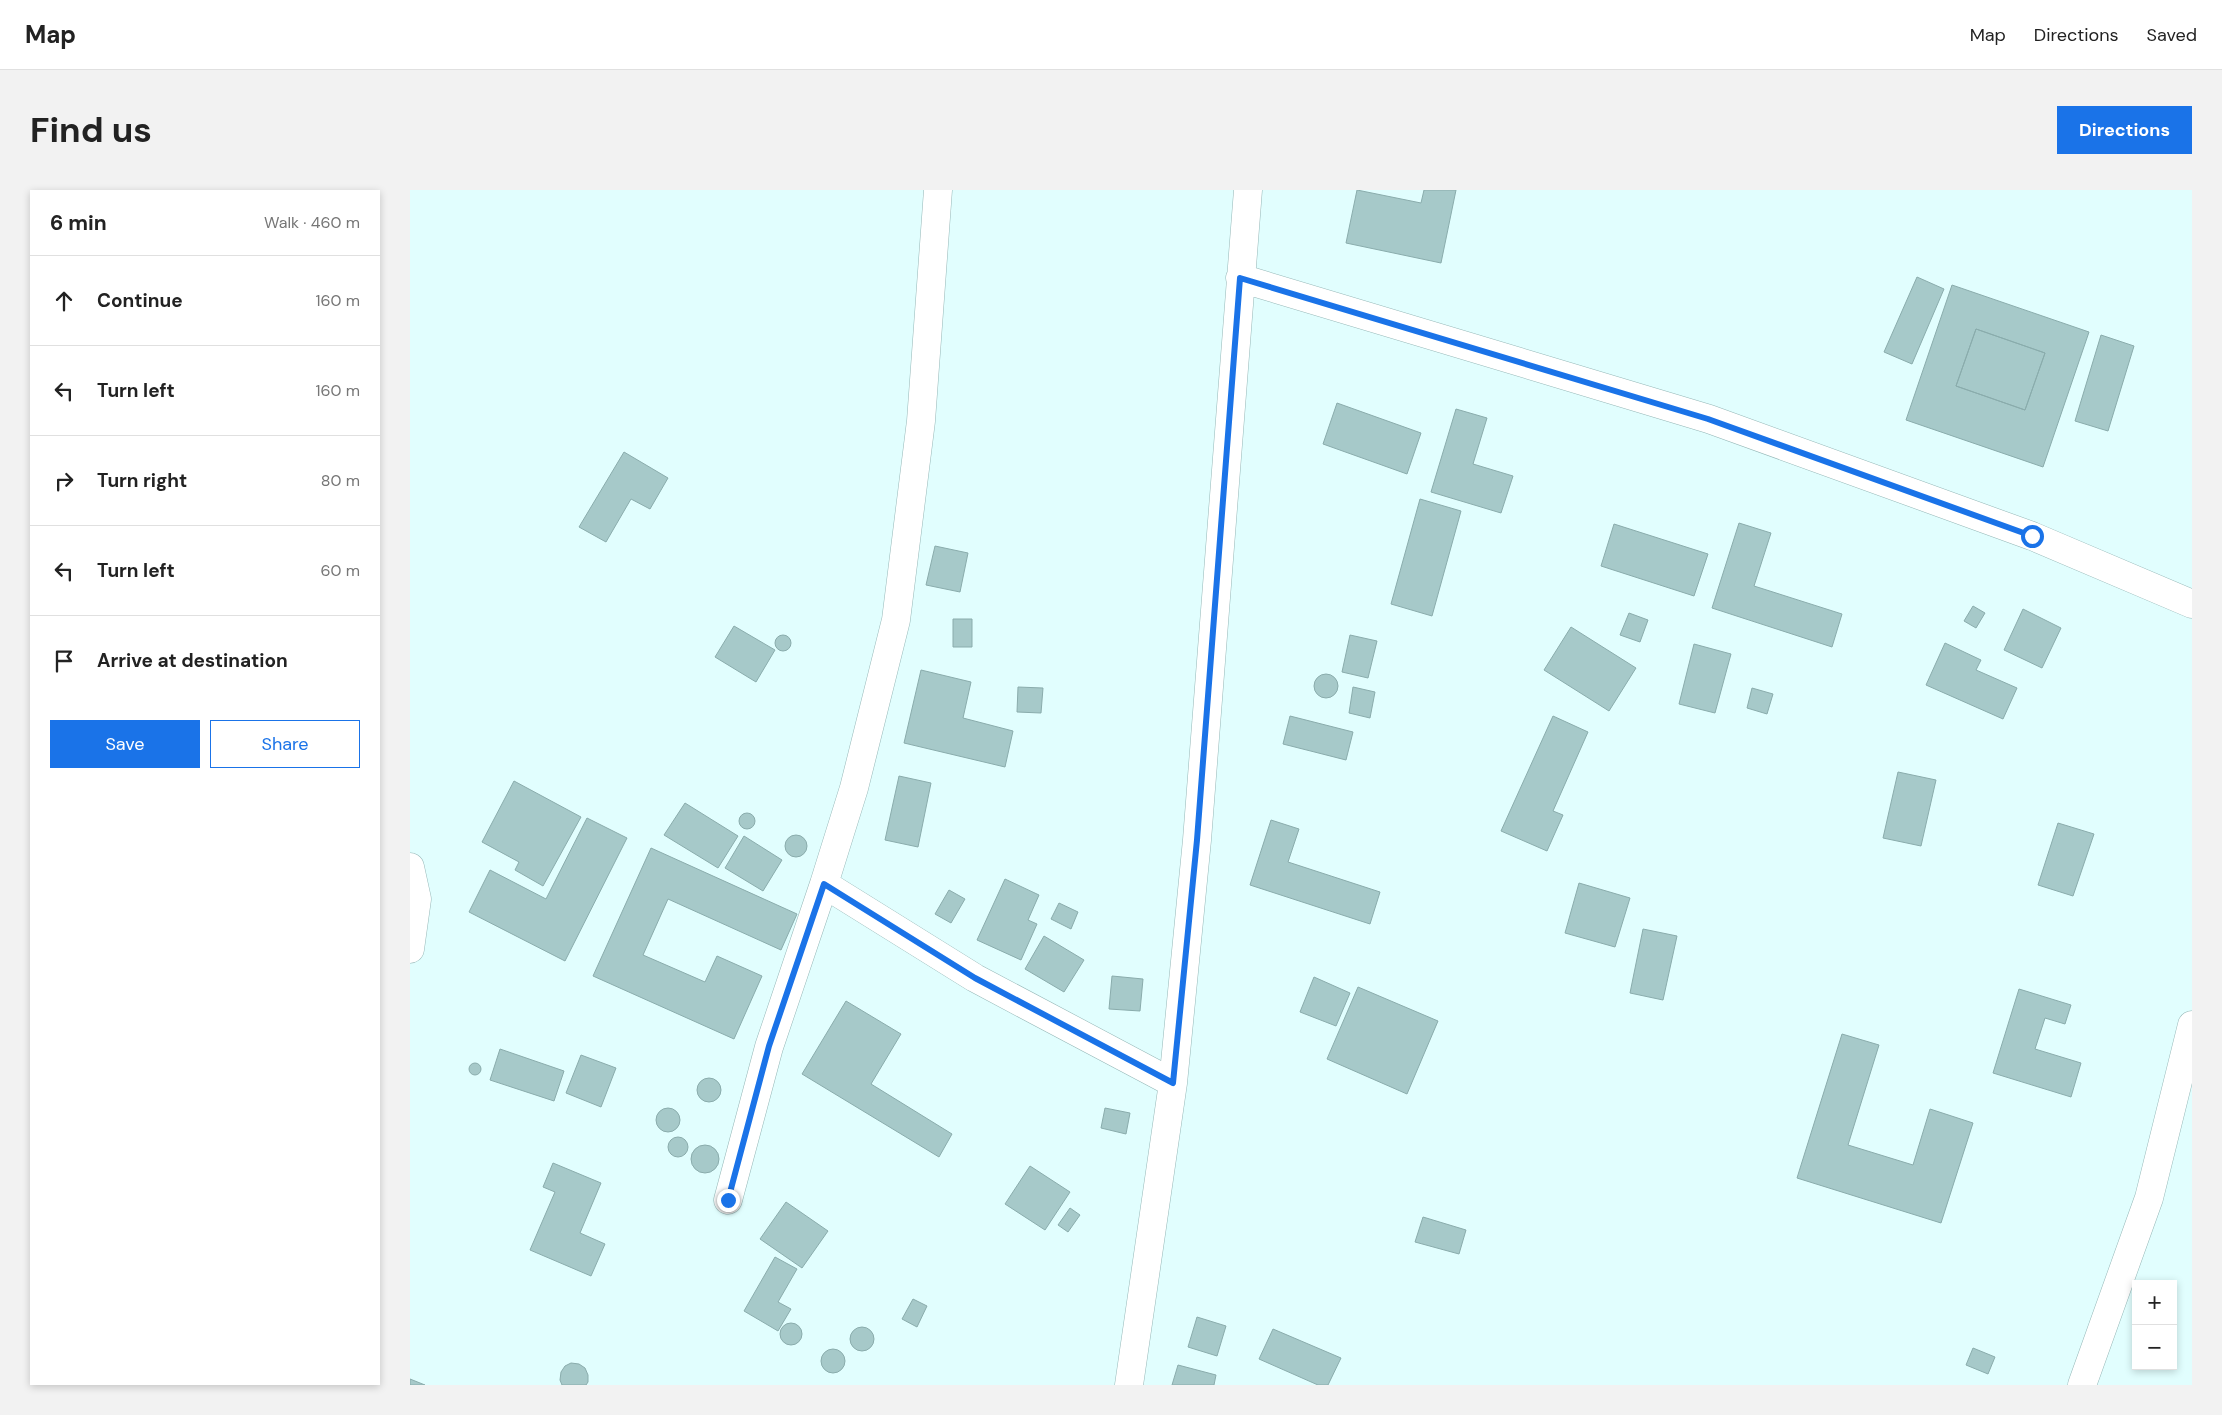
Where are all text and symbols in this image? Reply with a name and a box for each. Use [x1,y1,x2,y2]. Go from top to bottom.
text: Map [25,19,76,50]
text: Map [1970,23,2006,47]
text: Directions [2034,23,2119,47]
text: Saved [2147,23,2197,47]
button: Directions [2057,106,2192,154]
text: Find us [30,107,152,153]
text: 6 min [50,209,107,237]
text: Walk · 460 m [264,212,360,233]
icon: ahead [50,287,78,315]
text: Continue [97,288,183,313]
text: 160 m [316,290,360,311]
icon: left [50,377,78,405]
text: Turn left [97,378,175,403]
text: 160 m [316,380,360,401]
icon: right [50,467,78,495]
text: Turn right [97,468,187,493]
text: 80 m [321,470,360,491]
route start [2021,525,2044,548]
icon: left [50,557,78,585]
text: Turn left [97,558,175,583]
text: 60 m [320,560,360,581]
icon: arrive [50,647,78,675]
text: Arrive at destination [97,648,288,673]
button: Save [50,720,200,768]
button: Share [210,720,360,768]
route end [717,1189,740,1212]
map controls [2132,1280,2177,1370]
button: + [2132,1280,2177,1325]
button: − [2132,1325,2177,1370]

